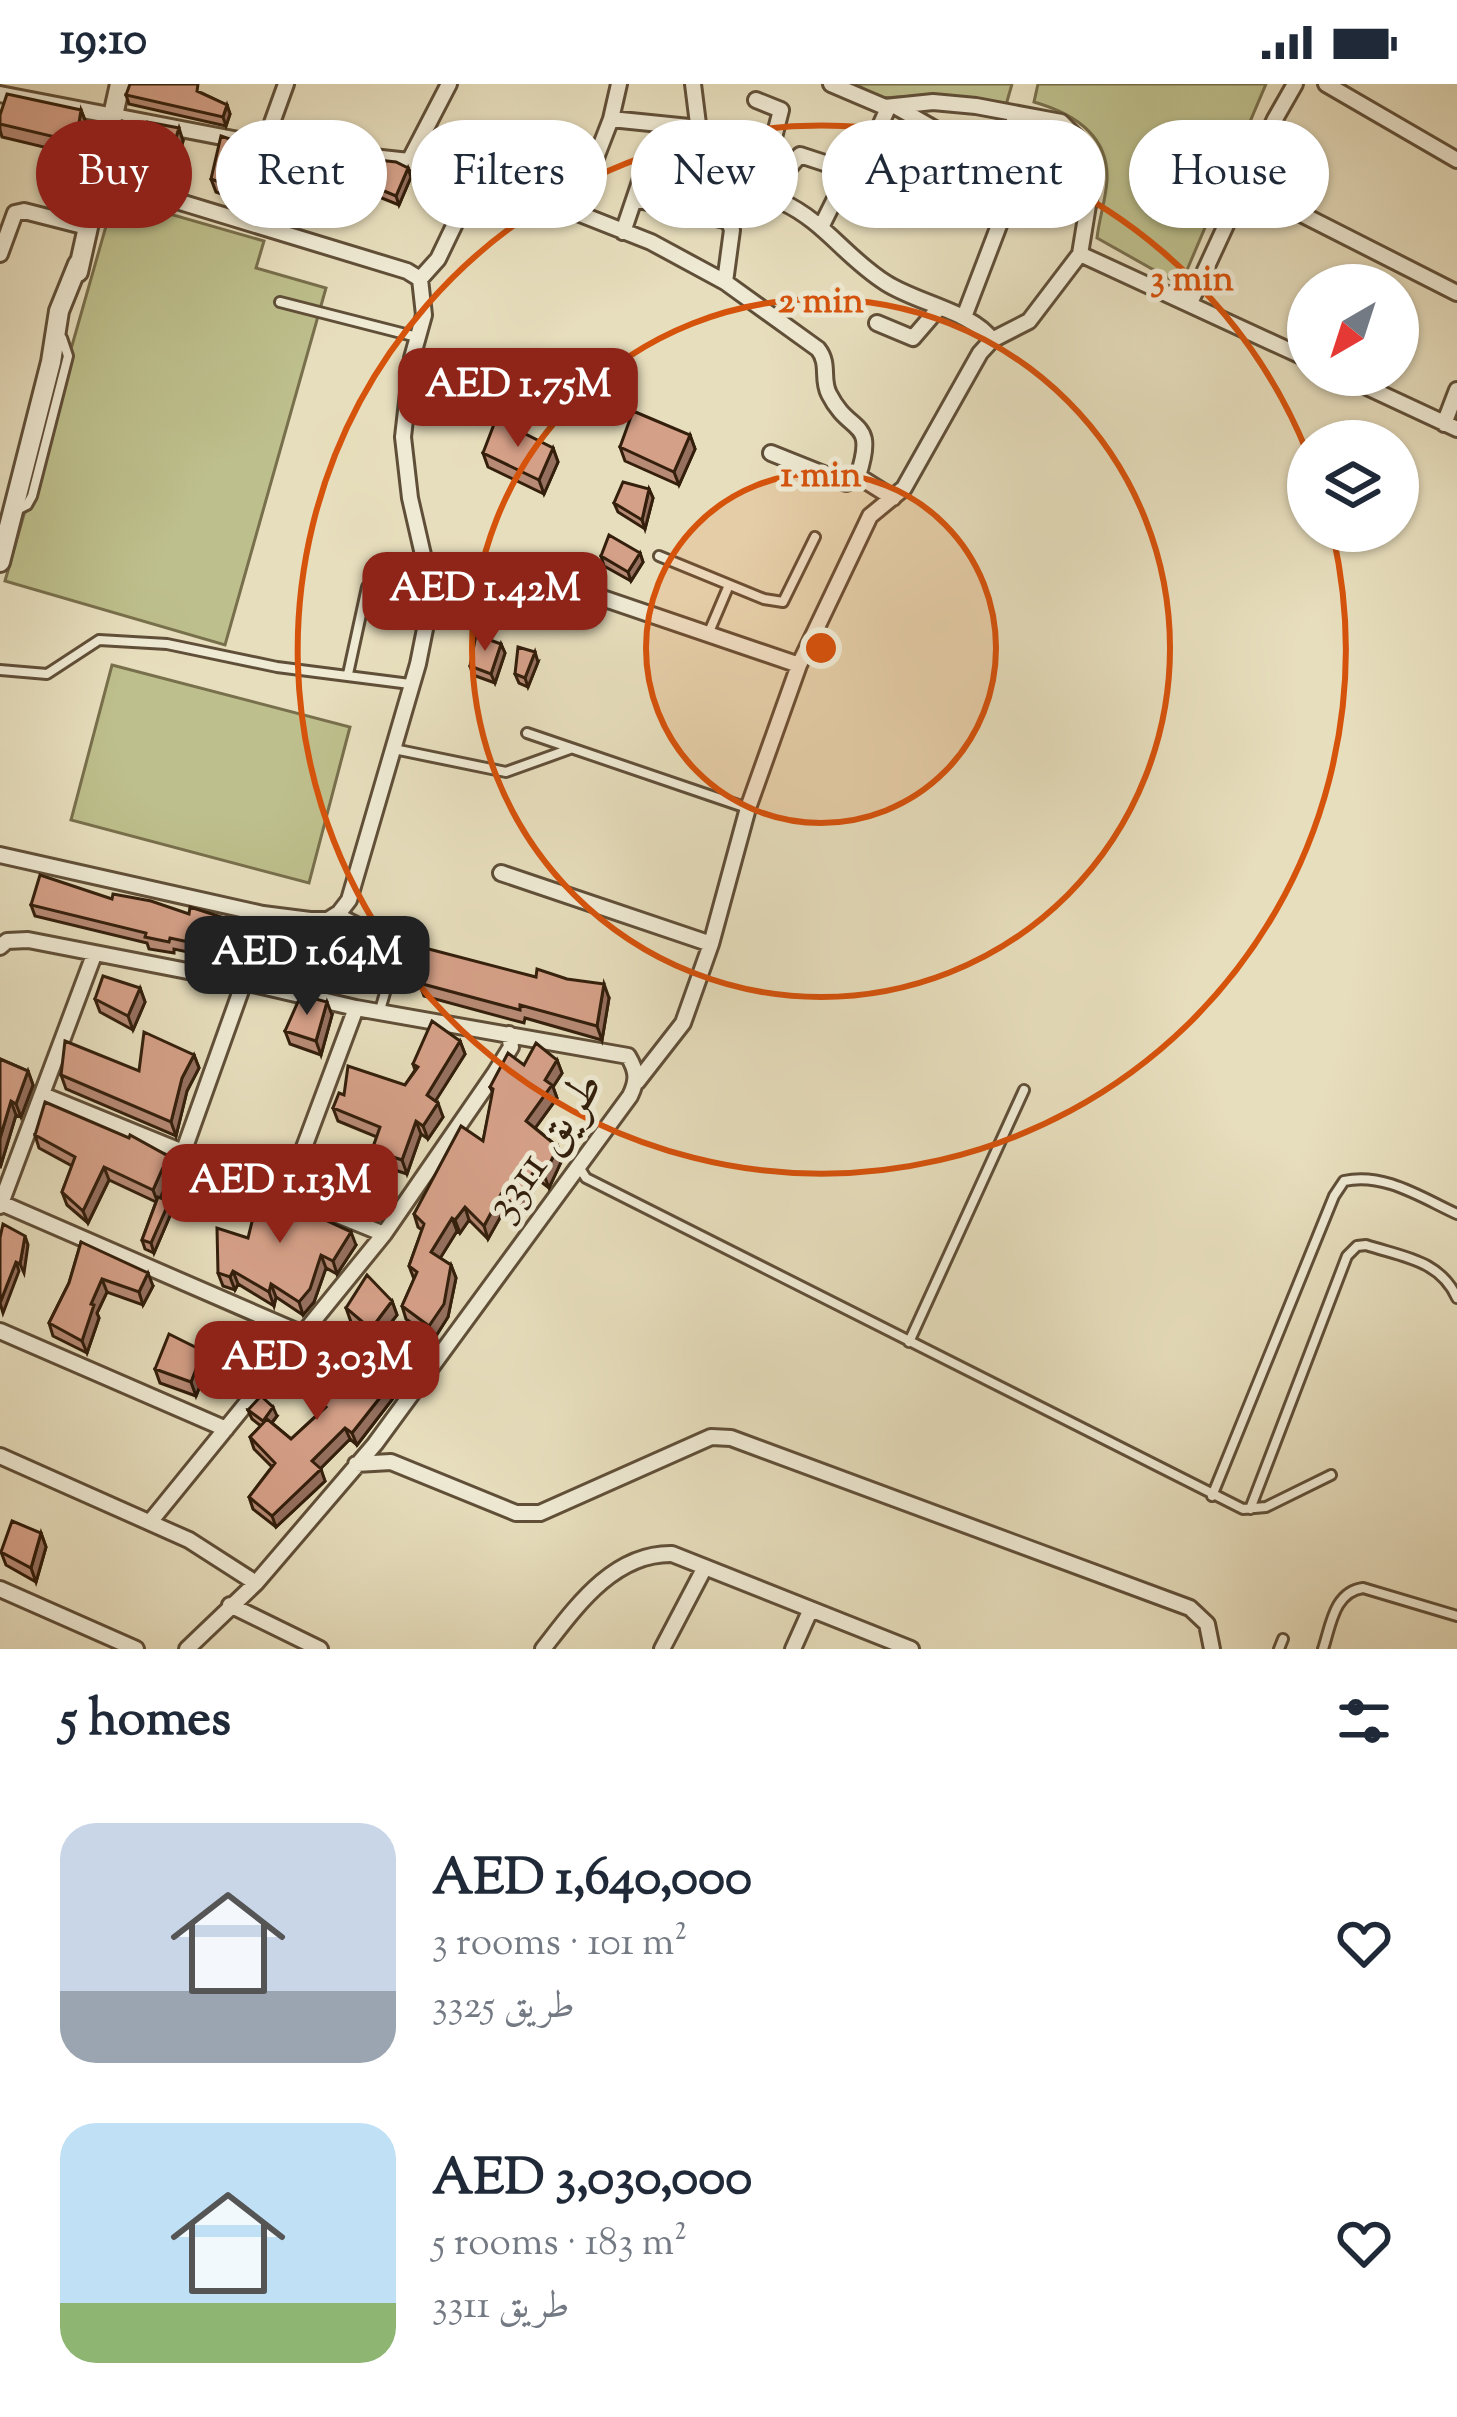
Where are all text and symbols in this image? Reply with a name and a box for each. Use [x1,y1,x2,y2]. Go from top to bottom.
text: 19:10 [60,10,147,75]
chip: Buy [36,120,192,228]
chip: Rent [216,120,387,228]
chip: Filters [411,120,607,228]
chip: New [631,120,798,228]
chip: Apartment [822,120,1105,228]
chip: House [1129,120,1329,228]
text: 3 min [1150,255,1234,307]
north arrow [1287,264,1419,396]
map controls [1287,264,1419,552]
text: 2 min [778,277,865,329]
pin: AED 1.75M [381,348,655,450]
text: AED 1.75M [425,359,611,415]
button: layers [1287,420,1419,552]
text: 1 min [780,451,862,503]
pin: AED 1.42M [348,552,622,654]
text: AED 1.42M [389,563,581,619]
centre of rings [800,627,842,669]
pin: AED 1.64M [170,916,444,1018]
text: AED 1.64M [212,927,402,983]
street label: طريق 3311 [470,1058,623,1236]
pin: AED 1.13M [143,1144,417,1246]
text: AED 1.13M [189,1155,371,1211]
pin: AED 3.03M [180,1321,454,1423]
text: AED 3.03M [221,1332,413,1388]
text: 5 homes [60,1685,231,1758]
icon: filters [1331,1688,1397,1754]
text: AED 1,640,000 [432,1844,752,1917]
icon: home [156,1871,300,2015]
icon: heart [1331,1910,1397,1976]
text: 3 rooms · 101 m² [432,1917,687,1973]
text: طريق 3325 [432,1980,575,2036]
text: AED 3,030,000 [432,2144,752,2217]
icon: home [156,2171,300,2315]
icon: heart [1331,2210,1397,2276]
text: 5 rooms · 183 m² [432,2217,687,2273]
text: طريق 3311 [432,2280,570,2336]

